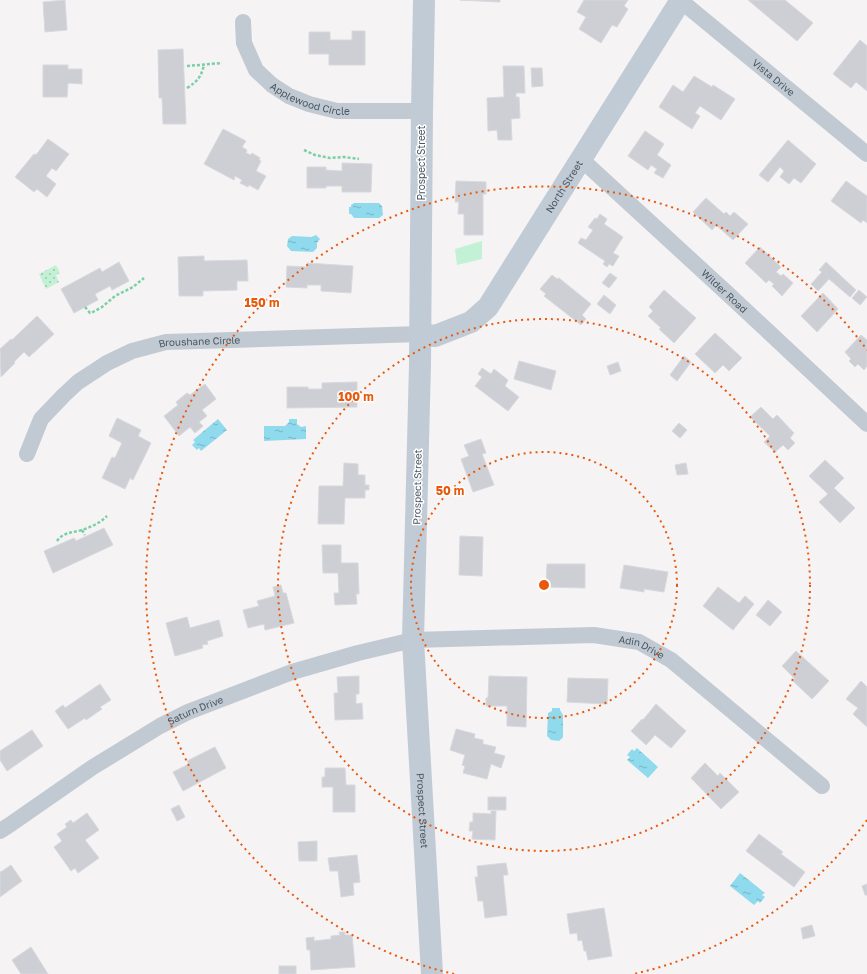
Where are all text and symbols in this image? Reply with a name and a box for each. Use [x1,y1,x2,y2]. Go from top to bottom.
street label: Vista Drive [750,56,798,98]
street label: Applewood Circle [268,80,350,117]
street label: Prospect Street [415,125,427,201]
street label: North Street [543,158,585,215]
street label: Wilder Road [699,267,750,315]
text: 150 m [245,295,279,310]
street label: Broushane Circle [157,334,241,350]
text: 100 m [338,389,374,404]
street label: Prospect Street [410,449,424,525]
text: 50 m [436,483,464,498]
centre of rings [537,578,551,592]
street label: Adin Drive [618,633,667,661]
street label: Saturn Drive [165,693,225,727]
street label: Prospect Street [415,773,431,849]

